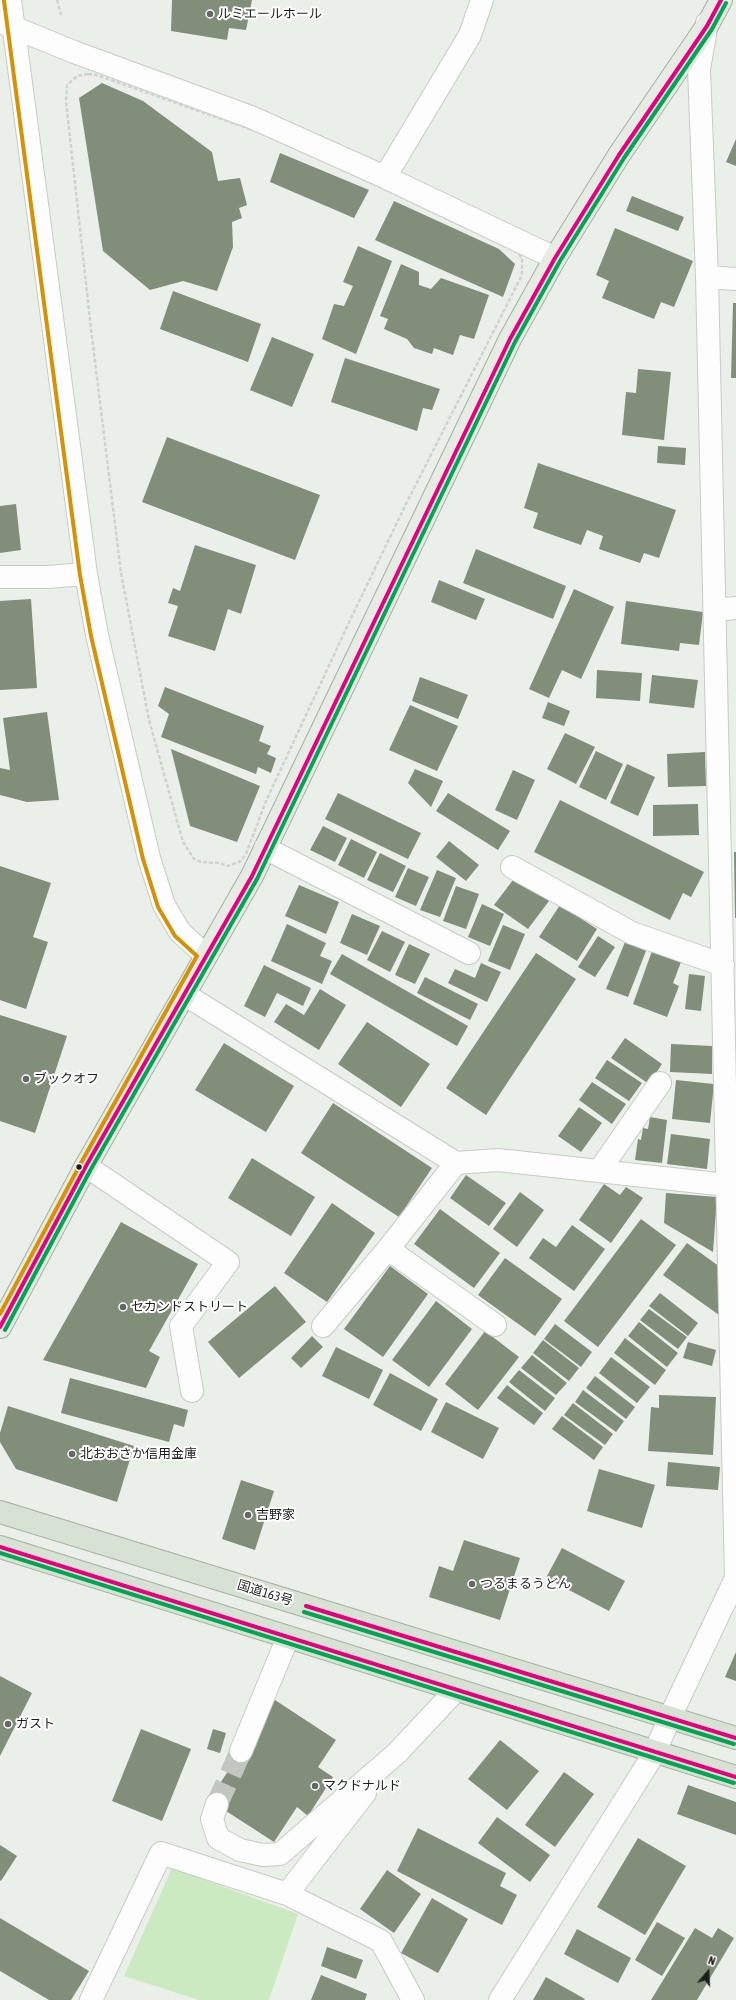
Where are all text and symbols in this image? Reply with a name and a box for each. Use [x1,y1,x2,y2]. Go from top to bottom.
place label: ルミエールホール [218,6,322,22]
marker: ルミエールホール [205,9,215,19]
place label: ブックオフ [34,1071,99,1087]
marker: ブックオフ [21,1074,31,1084]
unlabelled marker [74,1162,84,1172]
place label: セカンドストリート [131,1299,248,1315]
marker: セカンドストリート [118,1302,128,1312]
place label: 北おおさか信用金庫 [80,1446,197,1462]
marker: 北おおさか信用金庫 [67,1449,77,1459]
place label: 吉野家 [256,1507,295,1523]
marker: 吉野家 [243,1510,253,1520]
place label: つるまるうどん [480,1576,571,1592]
street label: 国道163号 [235,1577,295,1609]
marker: つるまるうどん [467,1579,477,1589]
place label: ガスト [16,1716,55,1732]
marker: ガスト [3,1719,13,1729]
place label: マクドナルド [323,1778,401,1794]
marker: マクドナルド [310,1781,320,1791]
north arrow [688,1952,728,1992]
text: N [707,1954,717,1967]

